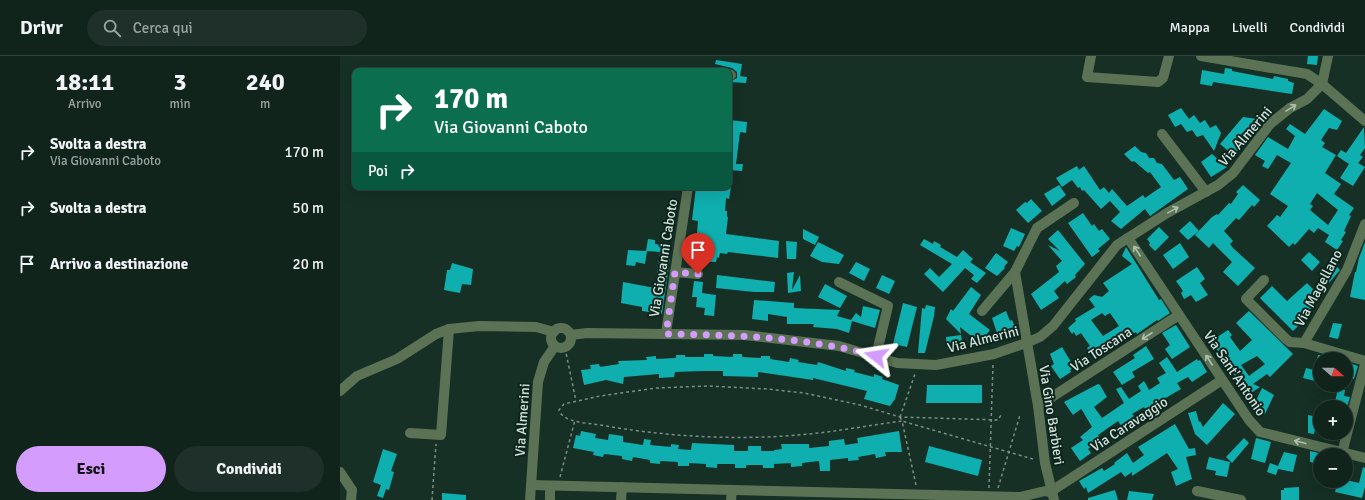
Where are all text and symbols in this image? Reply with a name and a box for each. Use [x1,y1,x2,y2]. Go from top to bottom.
search box [87,10,367,46]
text: Drivr [20,16,63,40]
icon: search [101,17,123,39]
text: Cerca qui [133,19,193,37]
text: Mappa [1170,19,1210,36]
text: Livelli [1232,19,1268,36]
text: Condividi [1290,19,1345,36]
text: 18:11 [55,67,114,97]
text: 3 [174,67,186,97]
text: 240 [246,67,285,97]
text: 170 m [434,82,508,116]
icon: right [368,84,420,136]
text: Arrivo [68,96,102,112]
text: min [170,96,191,112]
text: m [260,96,270,112]
street label: Via Almerini [1215,103,1276,170]
one-way arrow [1285,104,1296,112]
text: Via Giovanni Caboto [434,116,588,138]
text: Svolta a destra [50,135,146,153]
icon: right [16,141,38,163]
text: 170 m [284,143,324,161]
text: Via Giovanni Caboto [50,153,161,169]
icon: right [396,160,418,182]
text: Poi [368,162,388,180]
icon: right [16,197,38,219]
street label: Via Giovanni Caboto [646,198,681,318]
text: Svolta a destra [50,199,146,217]
text: 50 m [293,199,324,217]
one-way arrow [1167,205,1179,213]
pin [681,233,715,274]
icon: arrive [687,239,709,261]
one-way arrow [1133,246,1141,257]
street label: Via Magellano [1291,247,1346,330]
icon: arrive [16,253,38,275]
text: Arrivo a destinazione [50,255,188,273]
text: 20 m [293,255,324,273]
street label: Via Almerini [945,322,1021,357]
street label: Via Toscana [1067,323,1135,375]
street label: Via Sant'Antonio [1200,327,1269,419]
one-way arrow [1141,332,1152,340]
position arrow [855,335,897,377]
north arrow [1313,352,1353,392]
map controls [1313,352,1353,488]
one-way arrow [1205,355,1213,366]
street label: Via Gino Barbieri [1035,364,1068,466]
street label: Via Almerini [511,383,534,457]
street label: Via Caravaggio [1087,393,1171,456]
button: + [1313,400,1353,440]
one-way arrow [1294,438,1307,446]
button: Esci [16,446,166,492]
button: Condividi [174,446,324,492]
button: − [1313,448,1353,488]

